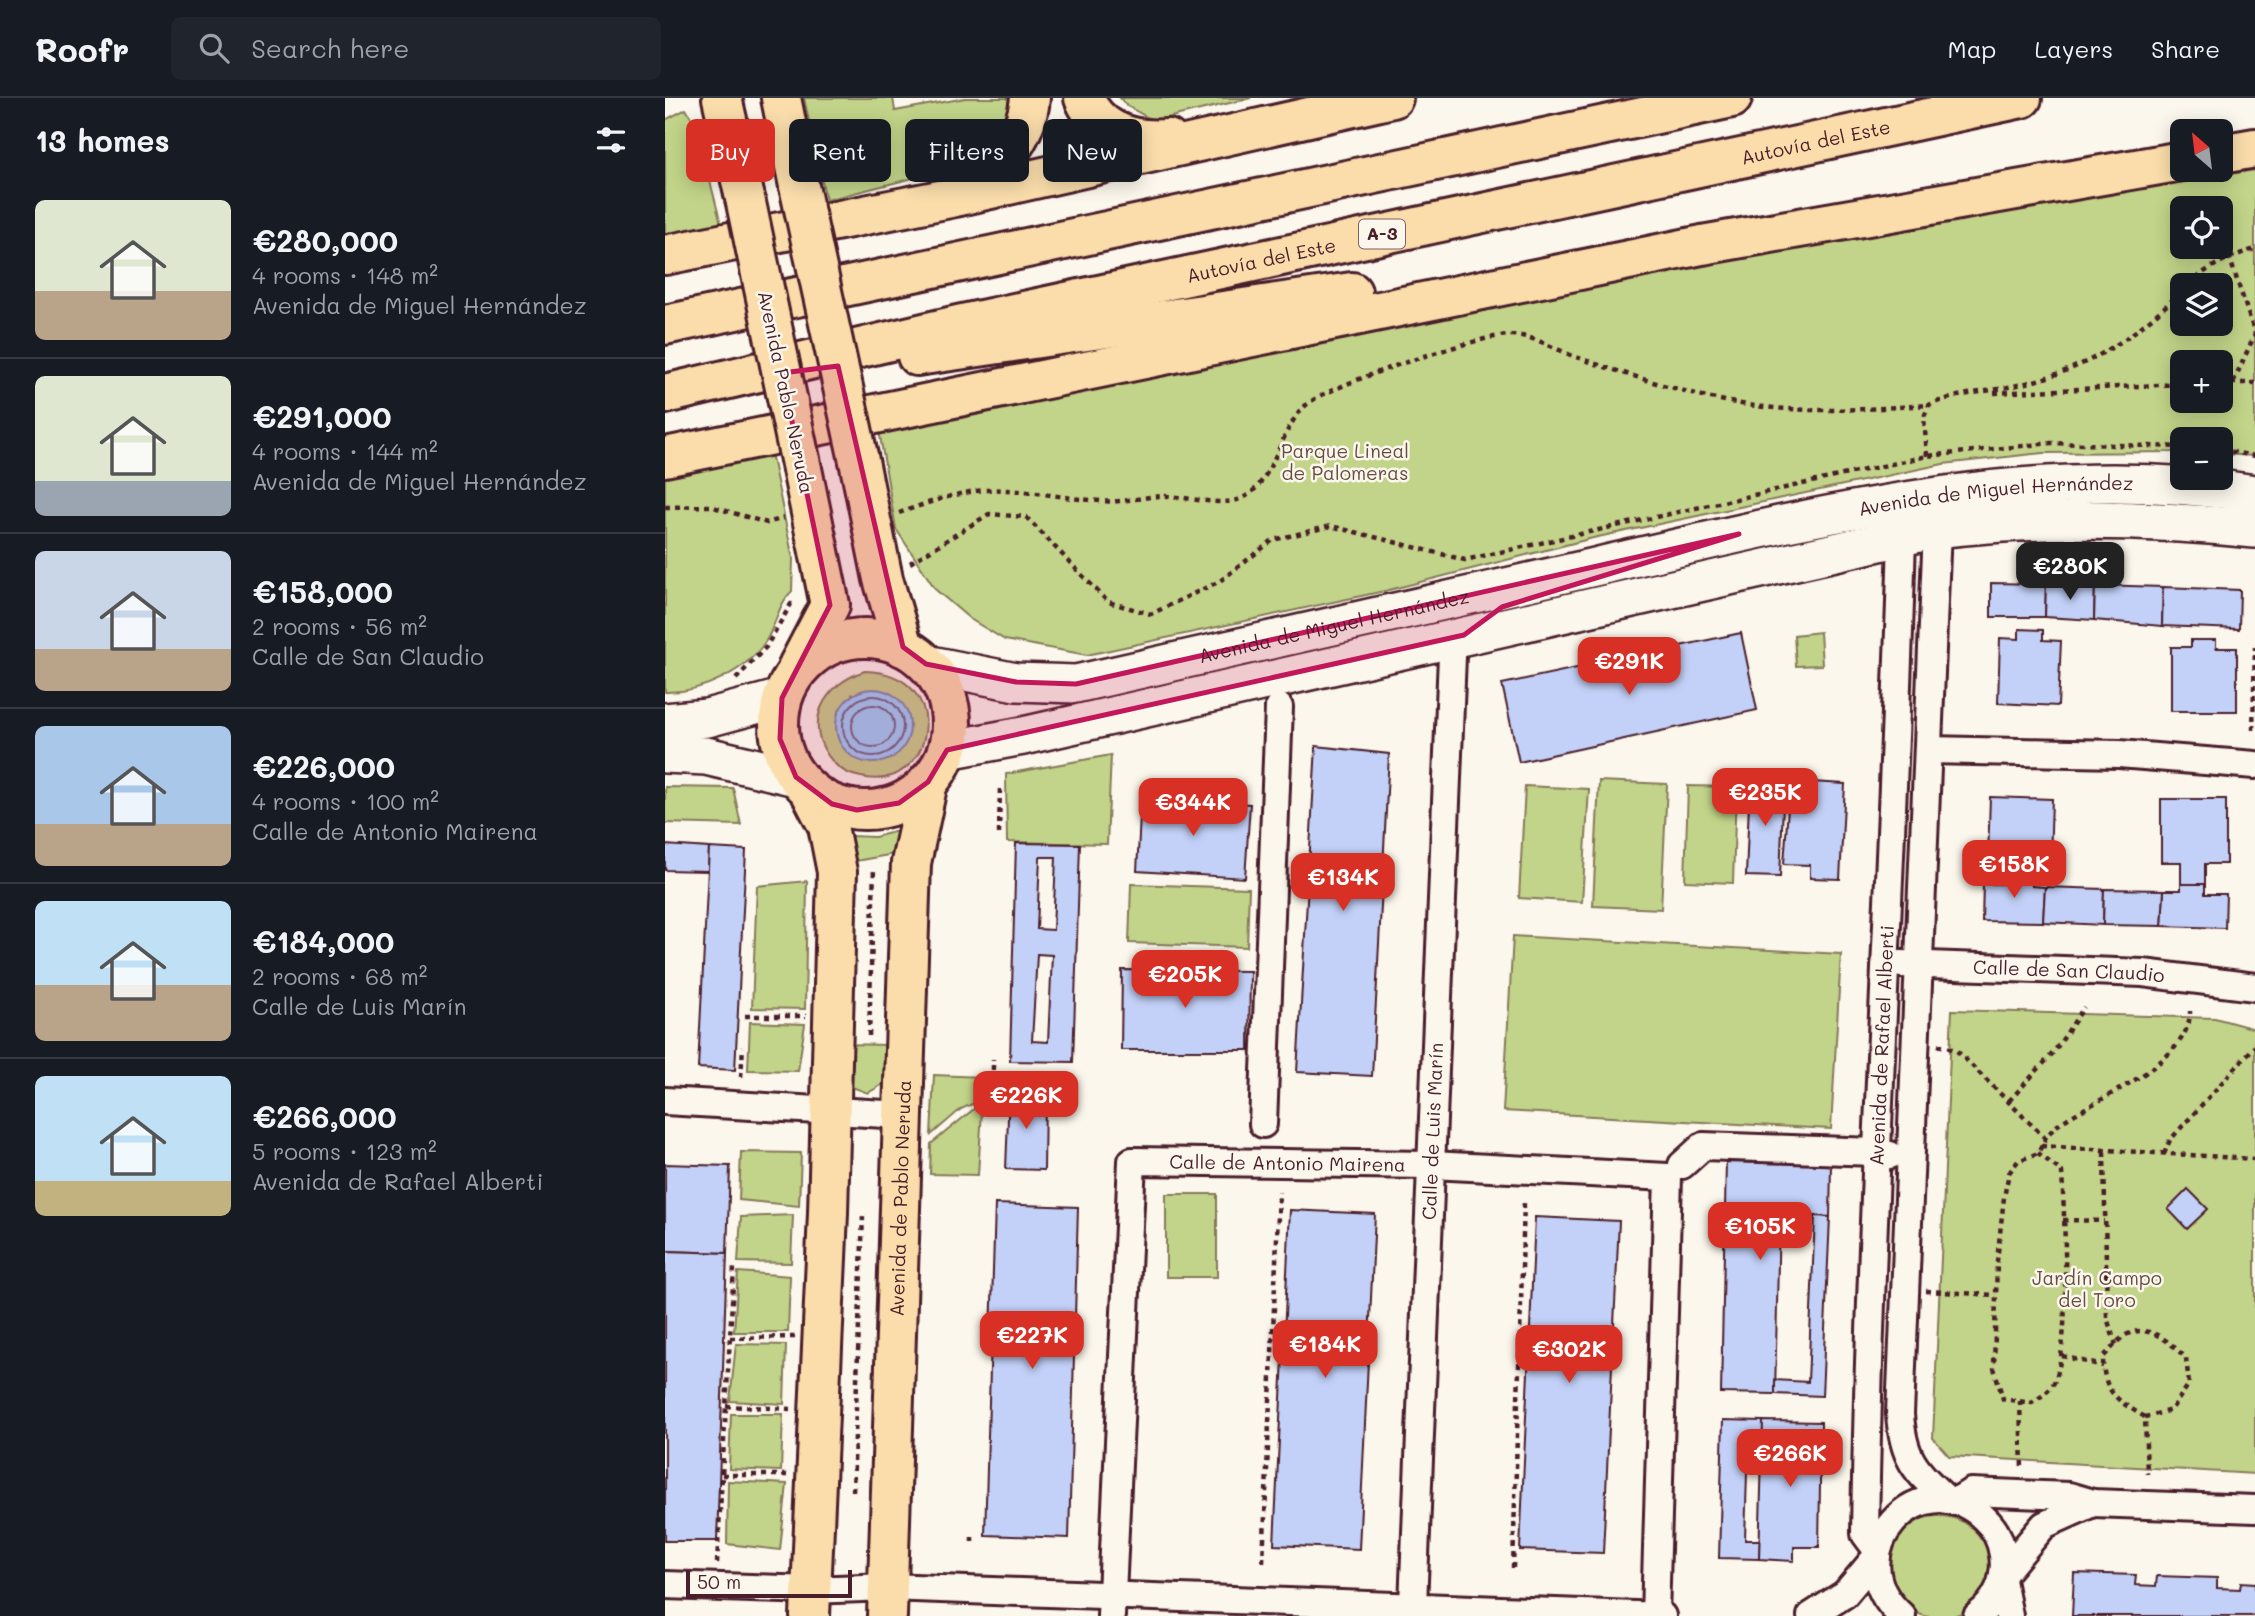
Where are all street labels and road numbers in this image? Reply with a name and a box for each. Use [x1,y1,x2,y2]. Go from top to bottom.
street label: Autovía del Este [1739,113,1893,170]
road number: A-3 [1359,219,1405,248]
street label: Autovía del Este [1184,232,1338,288]
street label: Avenida Pablo Neruda [753,288,820,496]
street label: Avenida de Miguel Hernández [1856,470,2134,521]
street label: Avenida de Miguel Hernández [1196,583,1471,668]
street label: Avenida de Rafael Alberti [1863,924,1899,1166]
street label: Calle de San Claudio [1973,954,2166,988]
street label: Calle de Luis Marín [1416,1042,1448,1220]
street label: Avenida de Pablo Neruda [884,1080,916,1317]
street label: Calle de Antonio Mairena [1169,1149,1406,1177]

